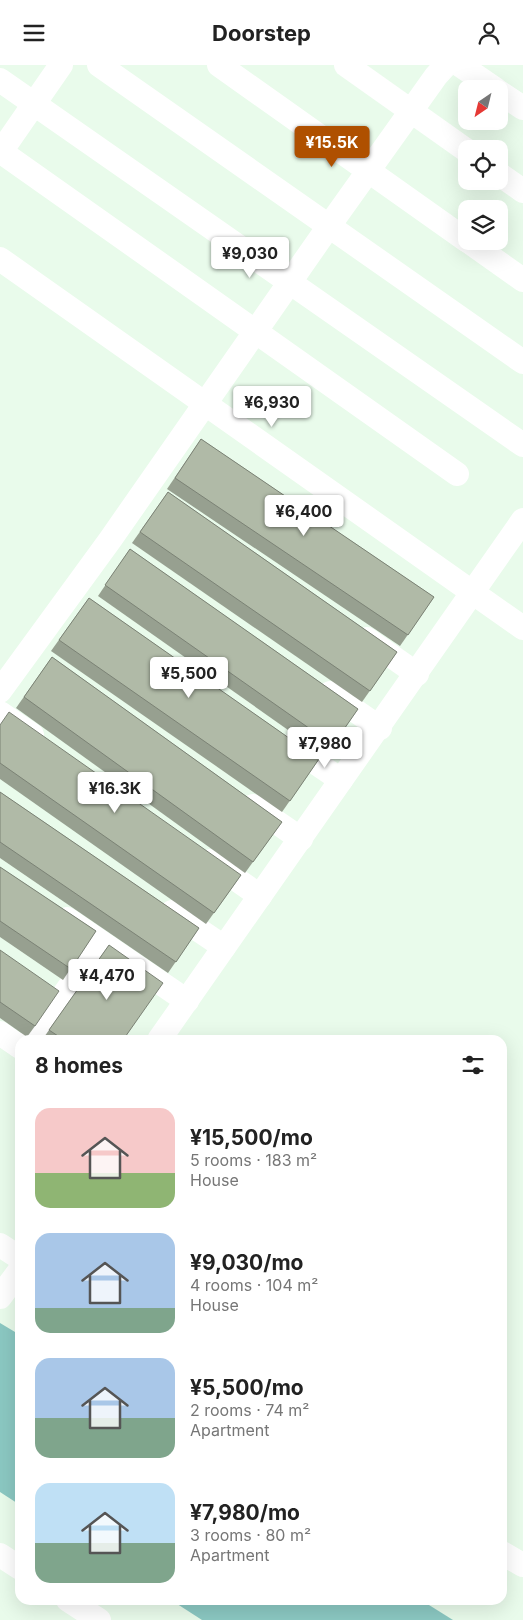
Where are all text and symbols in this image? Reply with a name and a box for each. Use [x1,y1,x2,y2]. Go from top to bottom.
icon: menu [20,19,48,47]
icon: person [475,19,503,47]
text: Doorstep [212,20,311,46]
north arrow [458,80,508,130]
map controls [458,80,508,250]
pin: ¥15.5K [291,126,373,168]
text: ¥15.5K [306,132,358,152]
button: locate [458,140,508,190]
button: layers [458,200,508,250]
pin: ¥9,030 [209,237,291,279]
text: ¥9,030 [222,243,278,263]
pin: ¥6,930 [231,385,313,428]
text: ¥6,930 [244,392,300,412]
pin: ¥6,400 [263,495,345,537]
text: ¥6,400 [276,501,332,521]
pin: ¥5,500 [148,657,230,699]
text: ¥5,500 [161,663,217,683]
pin: ¥7,980 [284,727,366,769]
text: ¥7,980 [298,733,352,753]
pin: ¥16.3K [74,771,156,814]
text: ¥16.3K [89,778,141,798]
pin: ¥4,470 [66,959,148,1001]
text: ¥4,470 [79,965,135,985]
icon: filters [459,1051,487,1079]
text: 8 homes [35,1053,123,1078]
text: ¥15,500/mo [190,1125,313,1150]
icon: home [75,1128,135,1188]
text: 5 rooms · 183 m² [190,1150,317,1170]
text: House [190,1170,239,1190]
text: ¥9,030/mo [190,1250,303,1275]
icon: home [75,1253,135,1313]
text: 4 rooms · 104 m² [190,1275,318,1295]
text: House [190,1295,239,1315]
text: ¥5,500/mo [190,1375,304,1400]
icon: home [75,1378,135,1438]
text: 2 rooms · 74 m² [190,1400,309,1420]
text: Apartment [190,1420,270,1440]
text: ¥7,980/mo [190,1500,300,1525]
icon: home [75,1503,135,1563]
text: 3 rooms · 80 m² [190,1525,311,1545]
text: Apartment [190,1545,270,1565]

